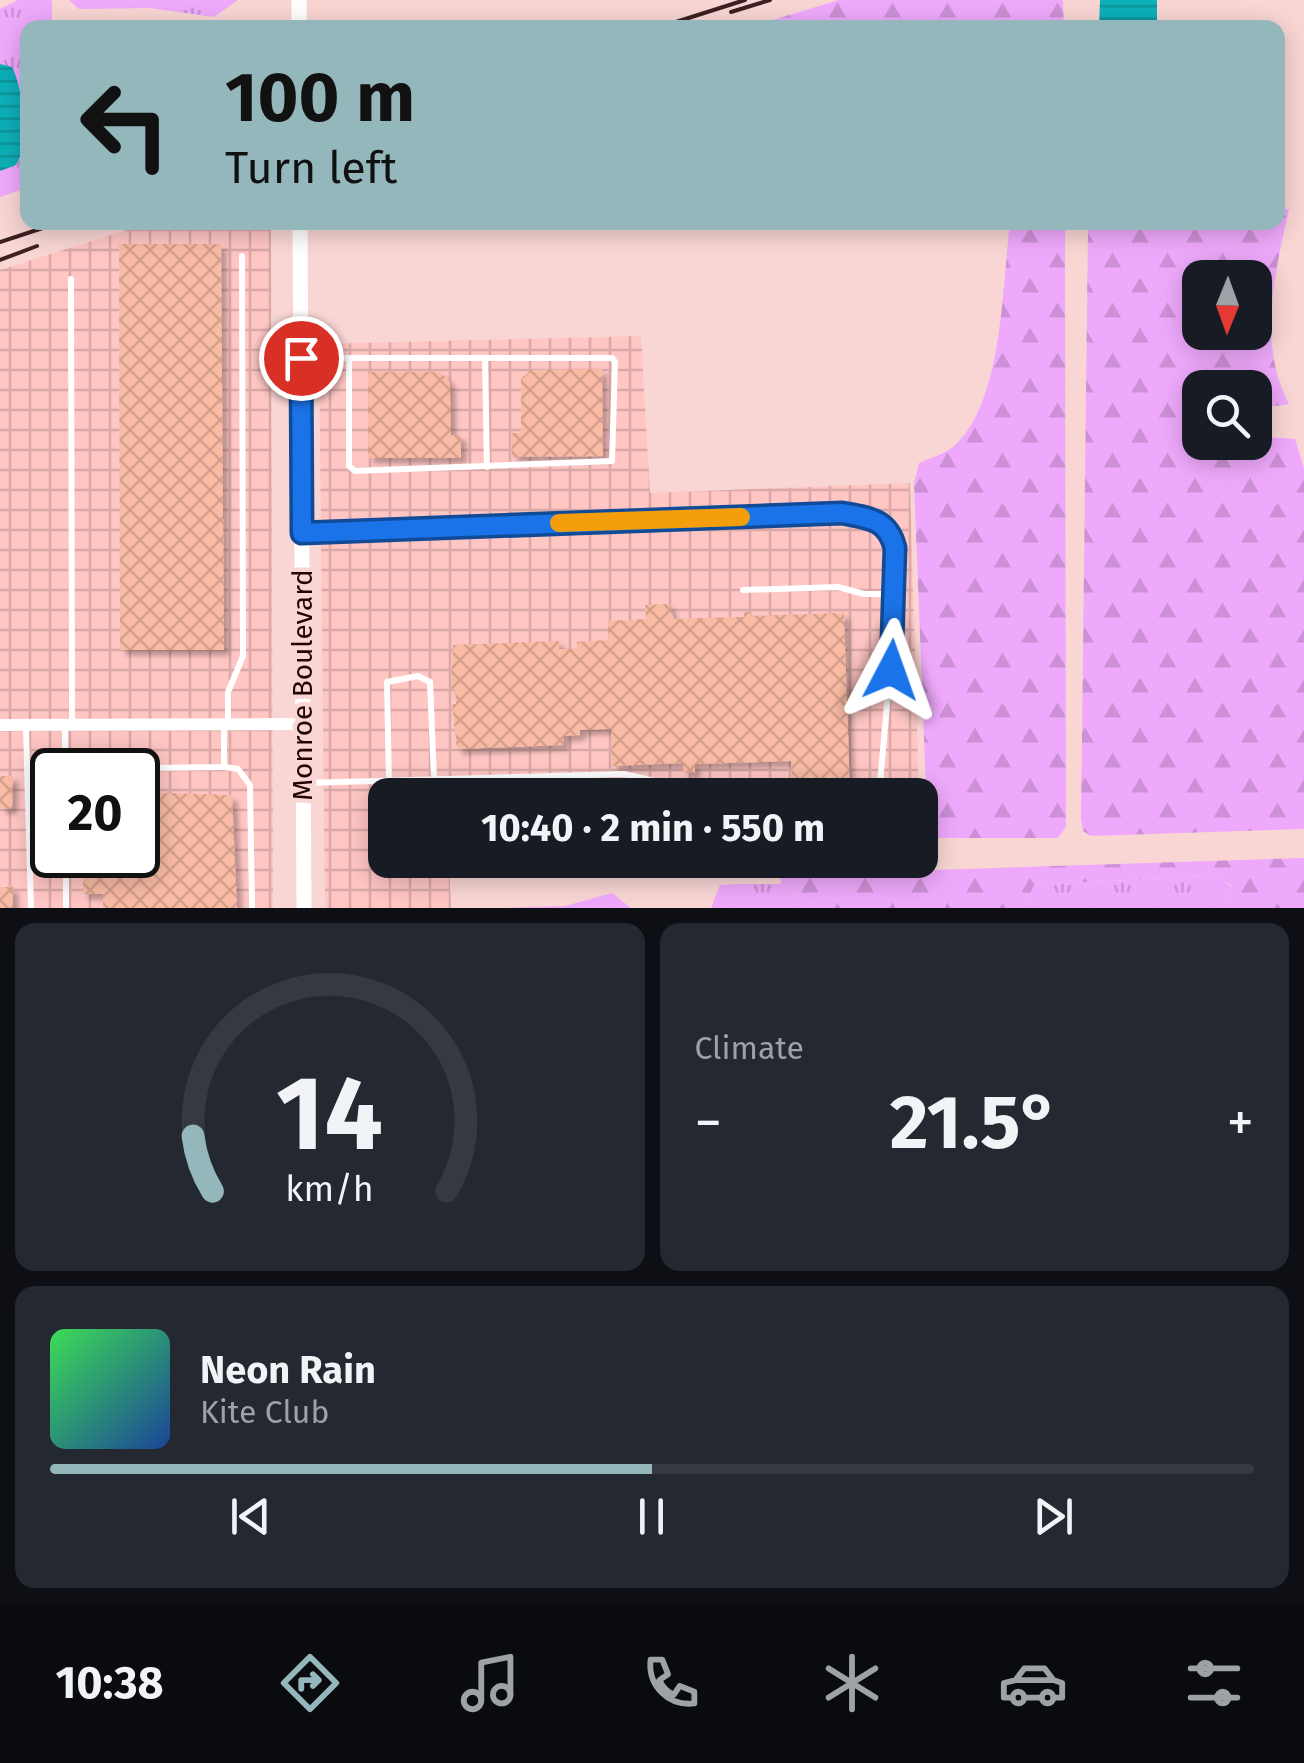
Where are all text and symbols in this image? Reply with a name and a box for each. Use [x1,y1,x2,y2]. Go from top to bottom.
text: 100 m [225,56,415,140]
icon: left [60,60,190,190]
text: Turn left [225,141,397,195]
north arrow [1182,260,1272,350]
map controls [1182,260,1272,460]
pin [259,316,344,401]
icon: arrive [274,331,329,386]
button: search [1182,370,1272,460]
street label: Monroe Boulevard [286,569,319,801]
position arrow [839,618,943,722]
speed limit sign: 20 [30,748,160,878]
text: 10:40 · 2 min · 550 m [481,805,825,851]
text: Climate [695,1029,804,1067]
text: 14 [276,1052,383,1177]
text: 21.5° [890,1078,1059,1168]
text: − [695,1090,722,1156]
text: + [1227,1090,1254,1156]
text: km/h [286,1168,374,1210]
text: Neon Rain [200,1347,376,1393]
text: Kite Club [200,1393,329,1431]
icon: previous [223,1489,278,1544]
icon: pause [624,1489,679,1544]
icon: next [1026,1489,1081,1544]
icon: directions [275,1648,345,1718]
icon: music [455,1648,525,1718]
icon: phone [636,1648,706,1718]
icon: climate [817,1648,887,1718]
icon: car [998,1648,1068,1718]
icon: filters [1179,1648,1249,1718]
text: 10:38 [55,1656,164,1710]

